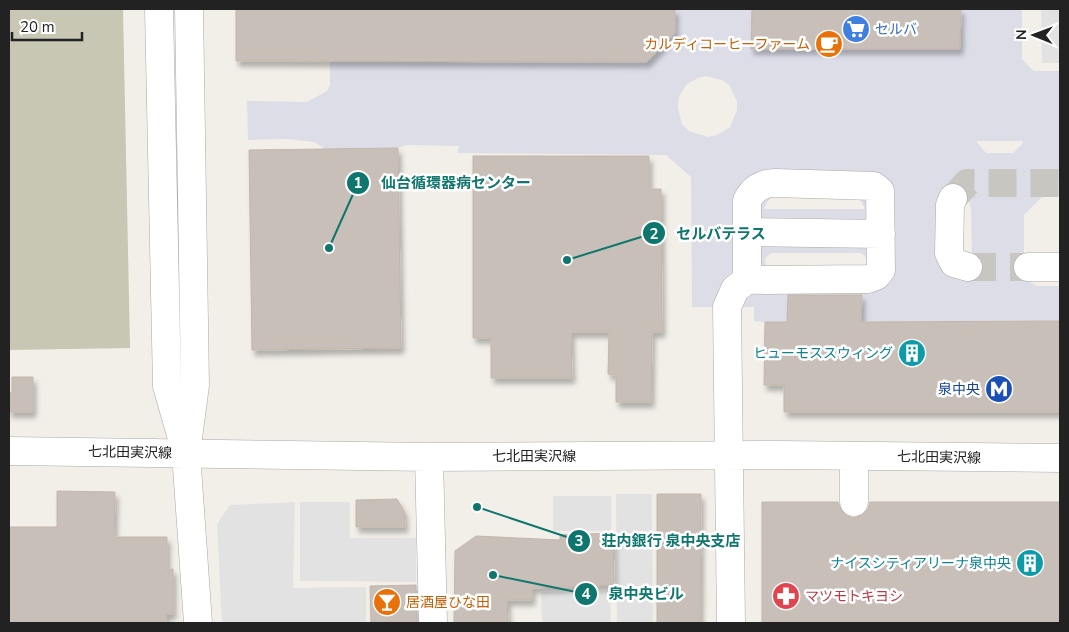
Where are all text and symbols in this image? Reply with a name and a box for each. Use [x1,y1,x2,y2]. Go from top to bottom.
scale bar [12,10,82,42]
north arrow [1009,10,1059,60]
supermarket icon: セルバ [841,14,871,44]
text: 20 m [20,17,55,37]
place label: セルバ [875,20,917,39]
cafe icon: カルディコーヒーファーム [814,29,844,59]
text: N [1012,29,1031,40]
place label: カルディコーヒーファーム [644,35,810,54]
callout: 仙台循環器病センター [346,168,541,198]
text: 1 [353,173,363,193]
text: 仙台循環器病センター [381,173,531,193]
callout: セルバテラス [641,218,776,248]
text: 2 [649,224,659,244]
text: セルバテラス [676,224,766,244]
building icon: ヒューモススウィング [897,338,927,368]
place label: ヒューモススウィング [753,344,893,363]
metro station icon: 泉中央 [984,374,1014,404]
place label: 泉中央 [938,380,980,399]
street label: 七北田実沢線 [88,442,172,463]
street label: 七北田実沢線 [492,447,576,466]
street label: 七北田実沢線 [897,447,981,468]
callout: 荘内銀行 泉中央支店 [567,526,751,556]
text: 3 [574,531,584,551]
text: 荘内銀行 泉中央支店 [601,531,741,551]
building icon: ナイスシティアリーナ泉中央 [1015,548,1045,578]
place label: ナイスシティアリーナ泉中央 [830,554,1011,573]
callout: 泉中央ビル [573,579,693,609]
pharmacy icon: マツモトキヨシ [771,581,801,611]
text: 4 [581,584,591,604]
text: 泉中央ビル [608,584,684,604]
bar icon: 居酒屋ひな田 [372,587,402,617]
place label: マツモトキヨシ [805,587,903,606]
place label: 居酒屋ひな田 [406,593,490,612]

